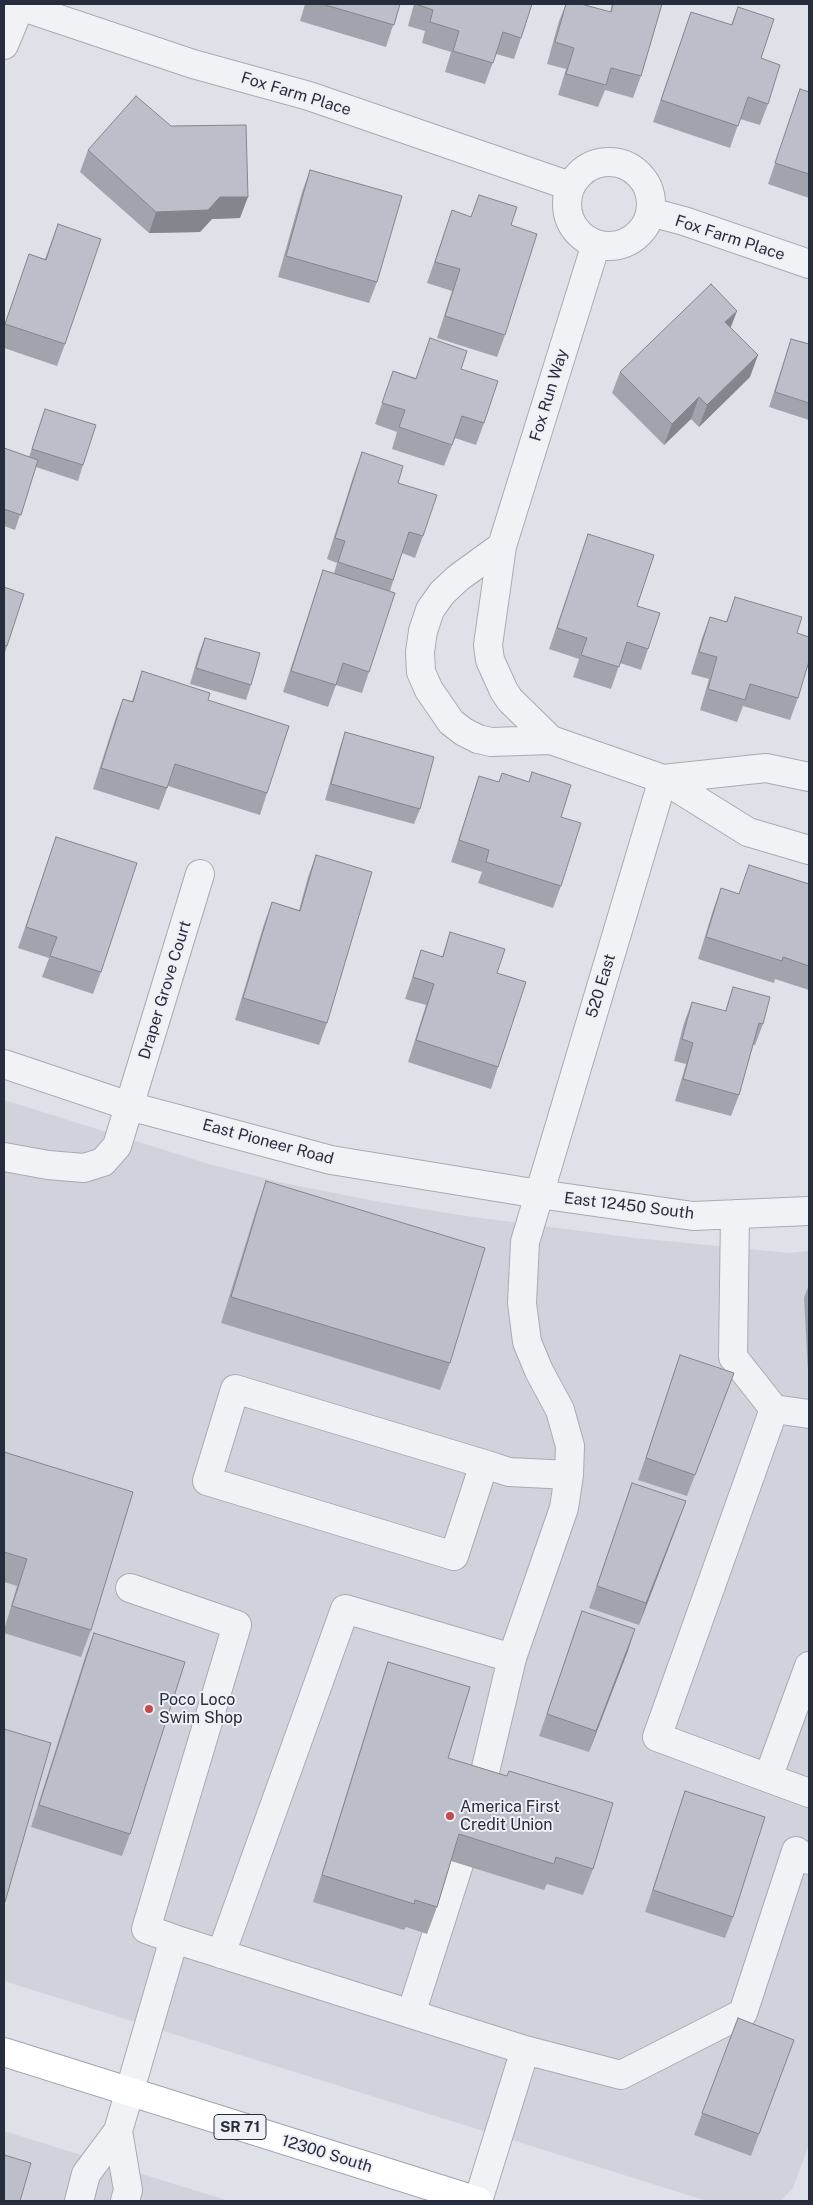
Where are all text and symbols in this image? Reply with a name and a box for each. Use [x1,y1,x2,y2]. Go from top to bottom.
street label: Fox Farm Place [239,68,353,120]
street label: Fox Farm Place [673,211,787,265]
street label: Fox Run Way [526,346,572,444]
street label: Draper Grove Court [135,918,195,1062]
street label: 520 East [582,952,620,1020]
street label: East Pioneer Road [200,1115,336,1169]
street label: East 12450 South [563,1188,695,1224]
place label: Poco Loco Swim Shop [159,1690,243,1728]
marker: Poco Loco Swim Shop [143,1703,155,1715]
place label: America First Credit Union [460,1797,560,1835]
marker: America First Credit Union [444,1810,456,1822]
road number: SR 71 [214,2114,266,2140]
street label: 12300 South [279,2131,375,2177]

